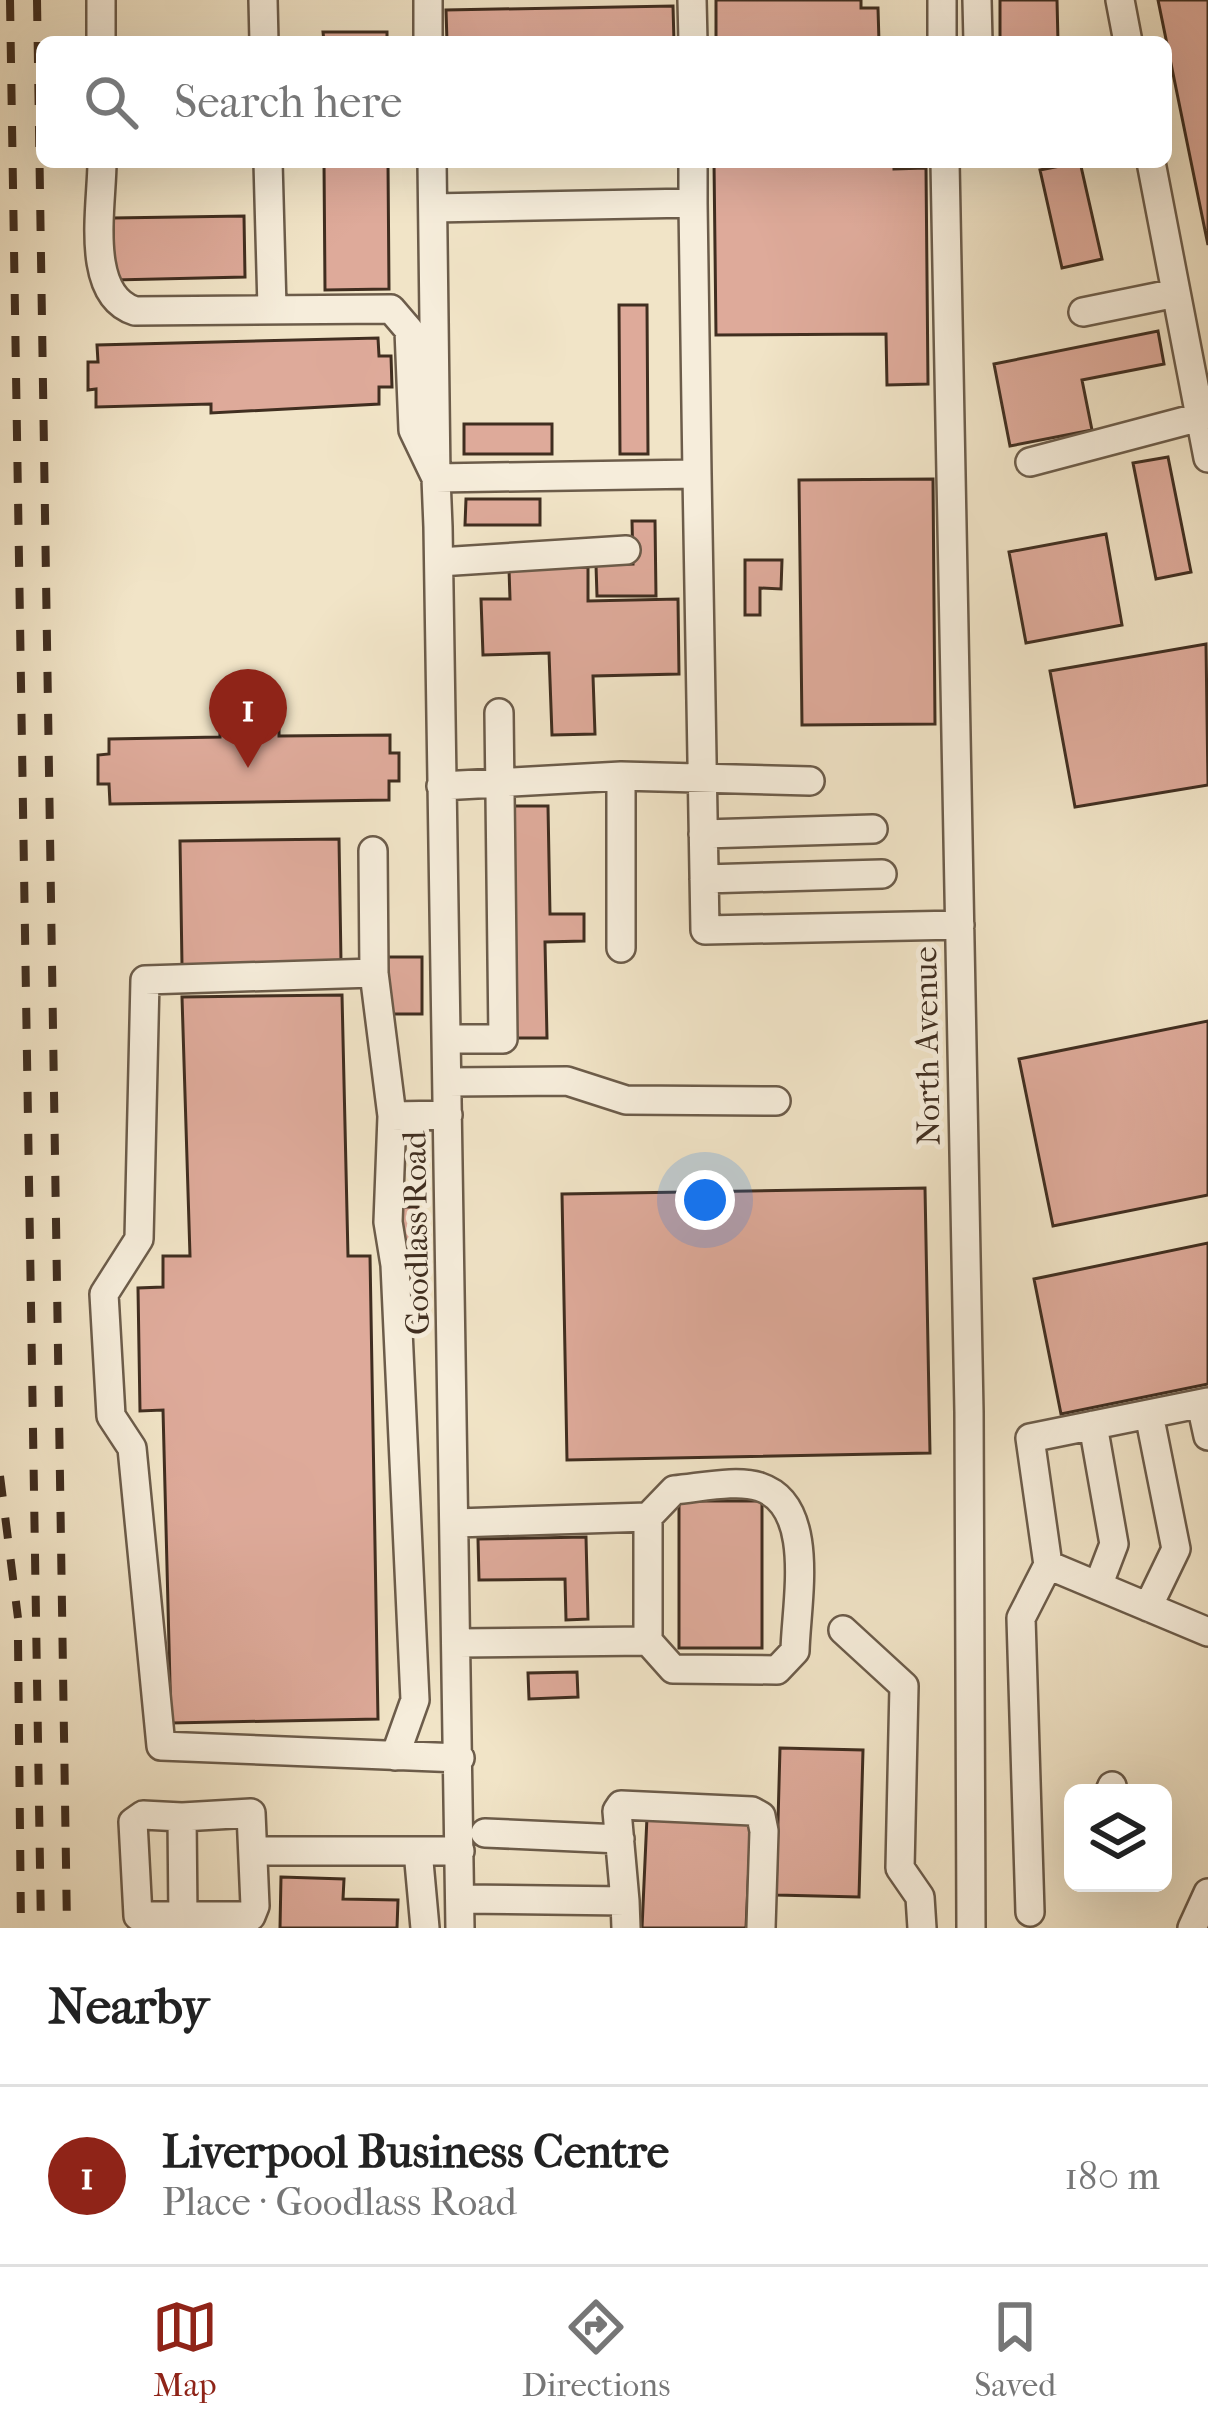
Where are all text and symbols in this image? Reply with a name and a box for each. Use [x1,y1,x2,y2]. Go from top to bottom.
search box [36,36,1172,168]
icon: search [78,69,144,135]
text: Search here [174,76,402,129]
pin: 1 [209,669,287,768]
street label: North Avenue [906,946,949,1146]
street label: Goodlass Road [395,1130,438,1335]
your location [675,1170,735,1230]
map controls [1064,1784,1172,1892]
button: layers [1064,1784,1172,1892]
text: Nearby [48,1976,209,2036]
text: Liverpool Business Centre [162,2126,669,2179]
text: 1 [80,2153,94,2199]
text: 180 m [1064,2153,1160,2199]
text: Place · Goodlass Road [162,2179,517,2225]
tab: Map [152,2294,218,2405]
tab: Directions [522,2294,670,2405]
tab: Saved [974,2294,1056,2405]

